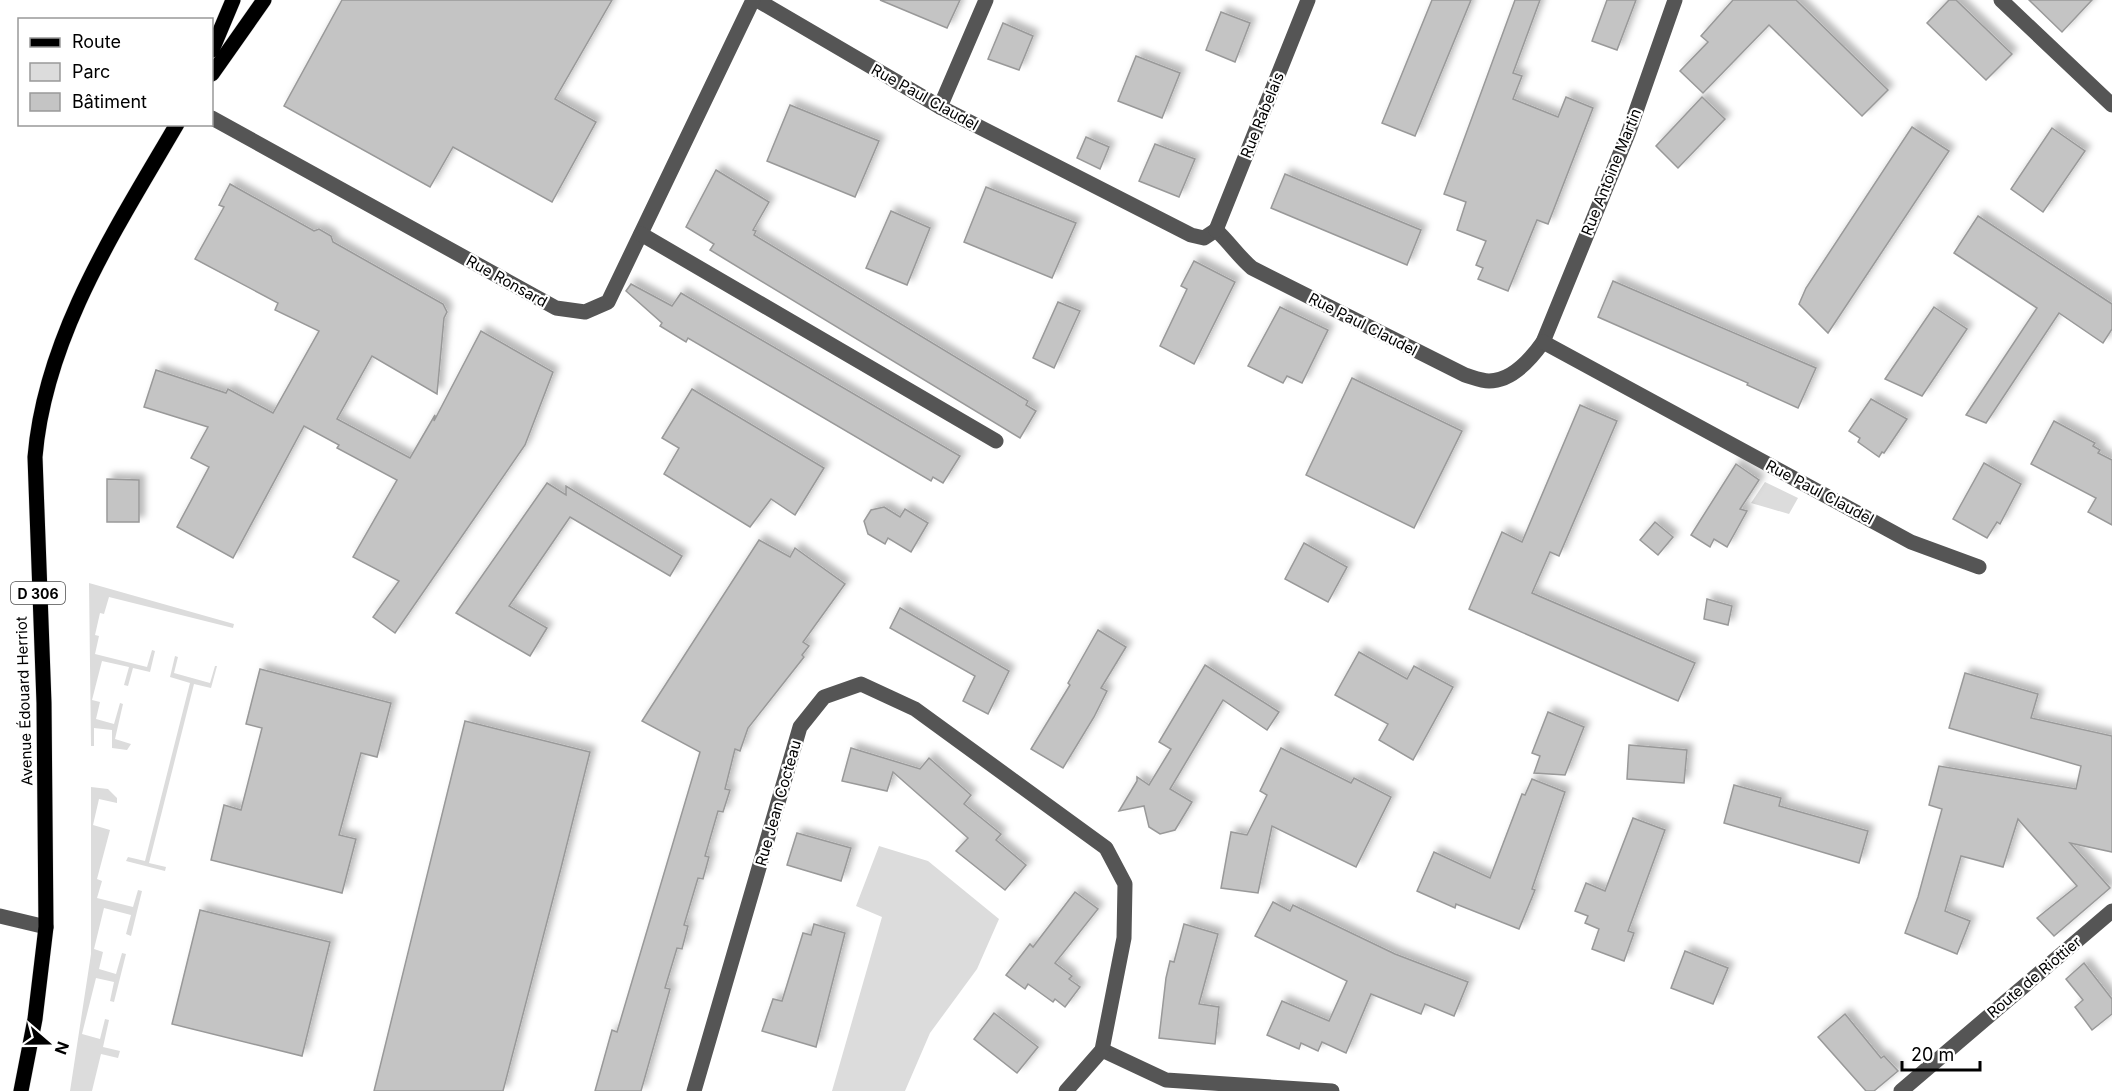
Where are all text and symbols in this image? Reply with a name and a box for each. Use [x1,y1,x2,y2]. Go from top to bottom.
legend [18,18,213,126]
text: Route [72,31,121,52]
street label: Rue Paul Claudel [868,60,982,134]
text: Parc [72,61,110,82]
street label: Rue Rabelais [1236,69,1288,161]
text: Bâtiment [72,91,147,112]
street label: Rue Antoine Martin [1577,106,1645,238]
street label: Rue Ronsard [463,251,551,311]
street label: Rue Paul Claudel [1305,288,1421,360]
street label: Rue Paul Claudel [1763,456,1877,528]
road number: D 306 [11,582,65,604]
street label: Avenue Édouard Herriot [12,616,36,786]
street label: Rue Jean Cocteau [751,738,805,868]
street label: Route de Riottier [1983,932,2085,1022]
north arrow [18,1013,78,1073]
scale bar [1902,1034,1980,1072]
text: N [51,1039,74,1057]
text: 20 m [1911,1044,1954,1065]

